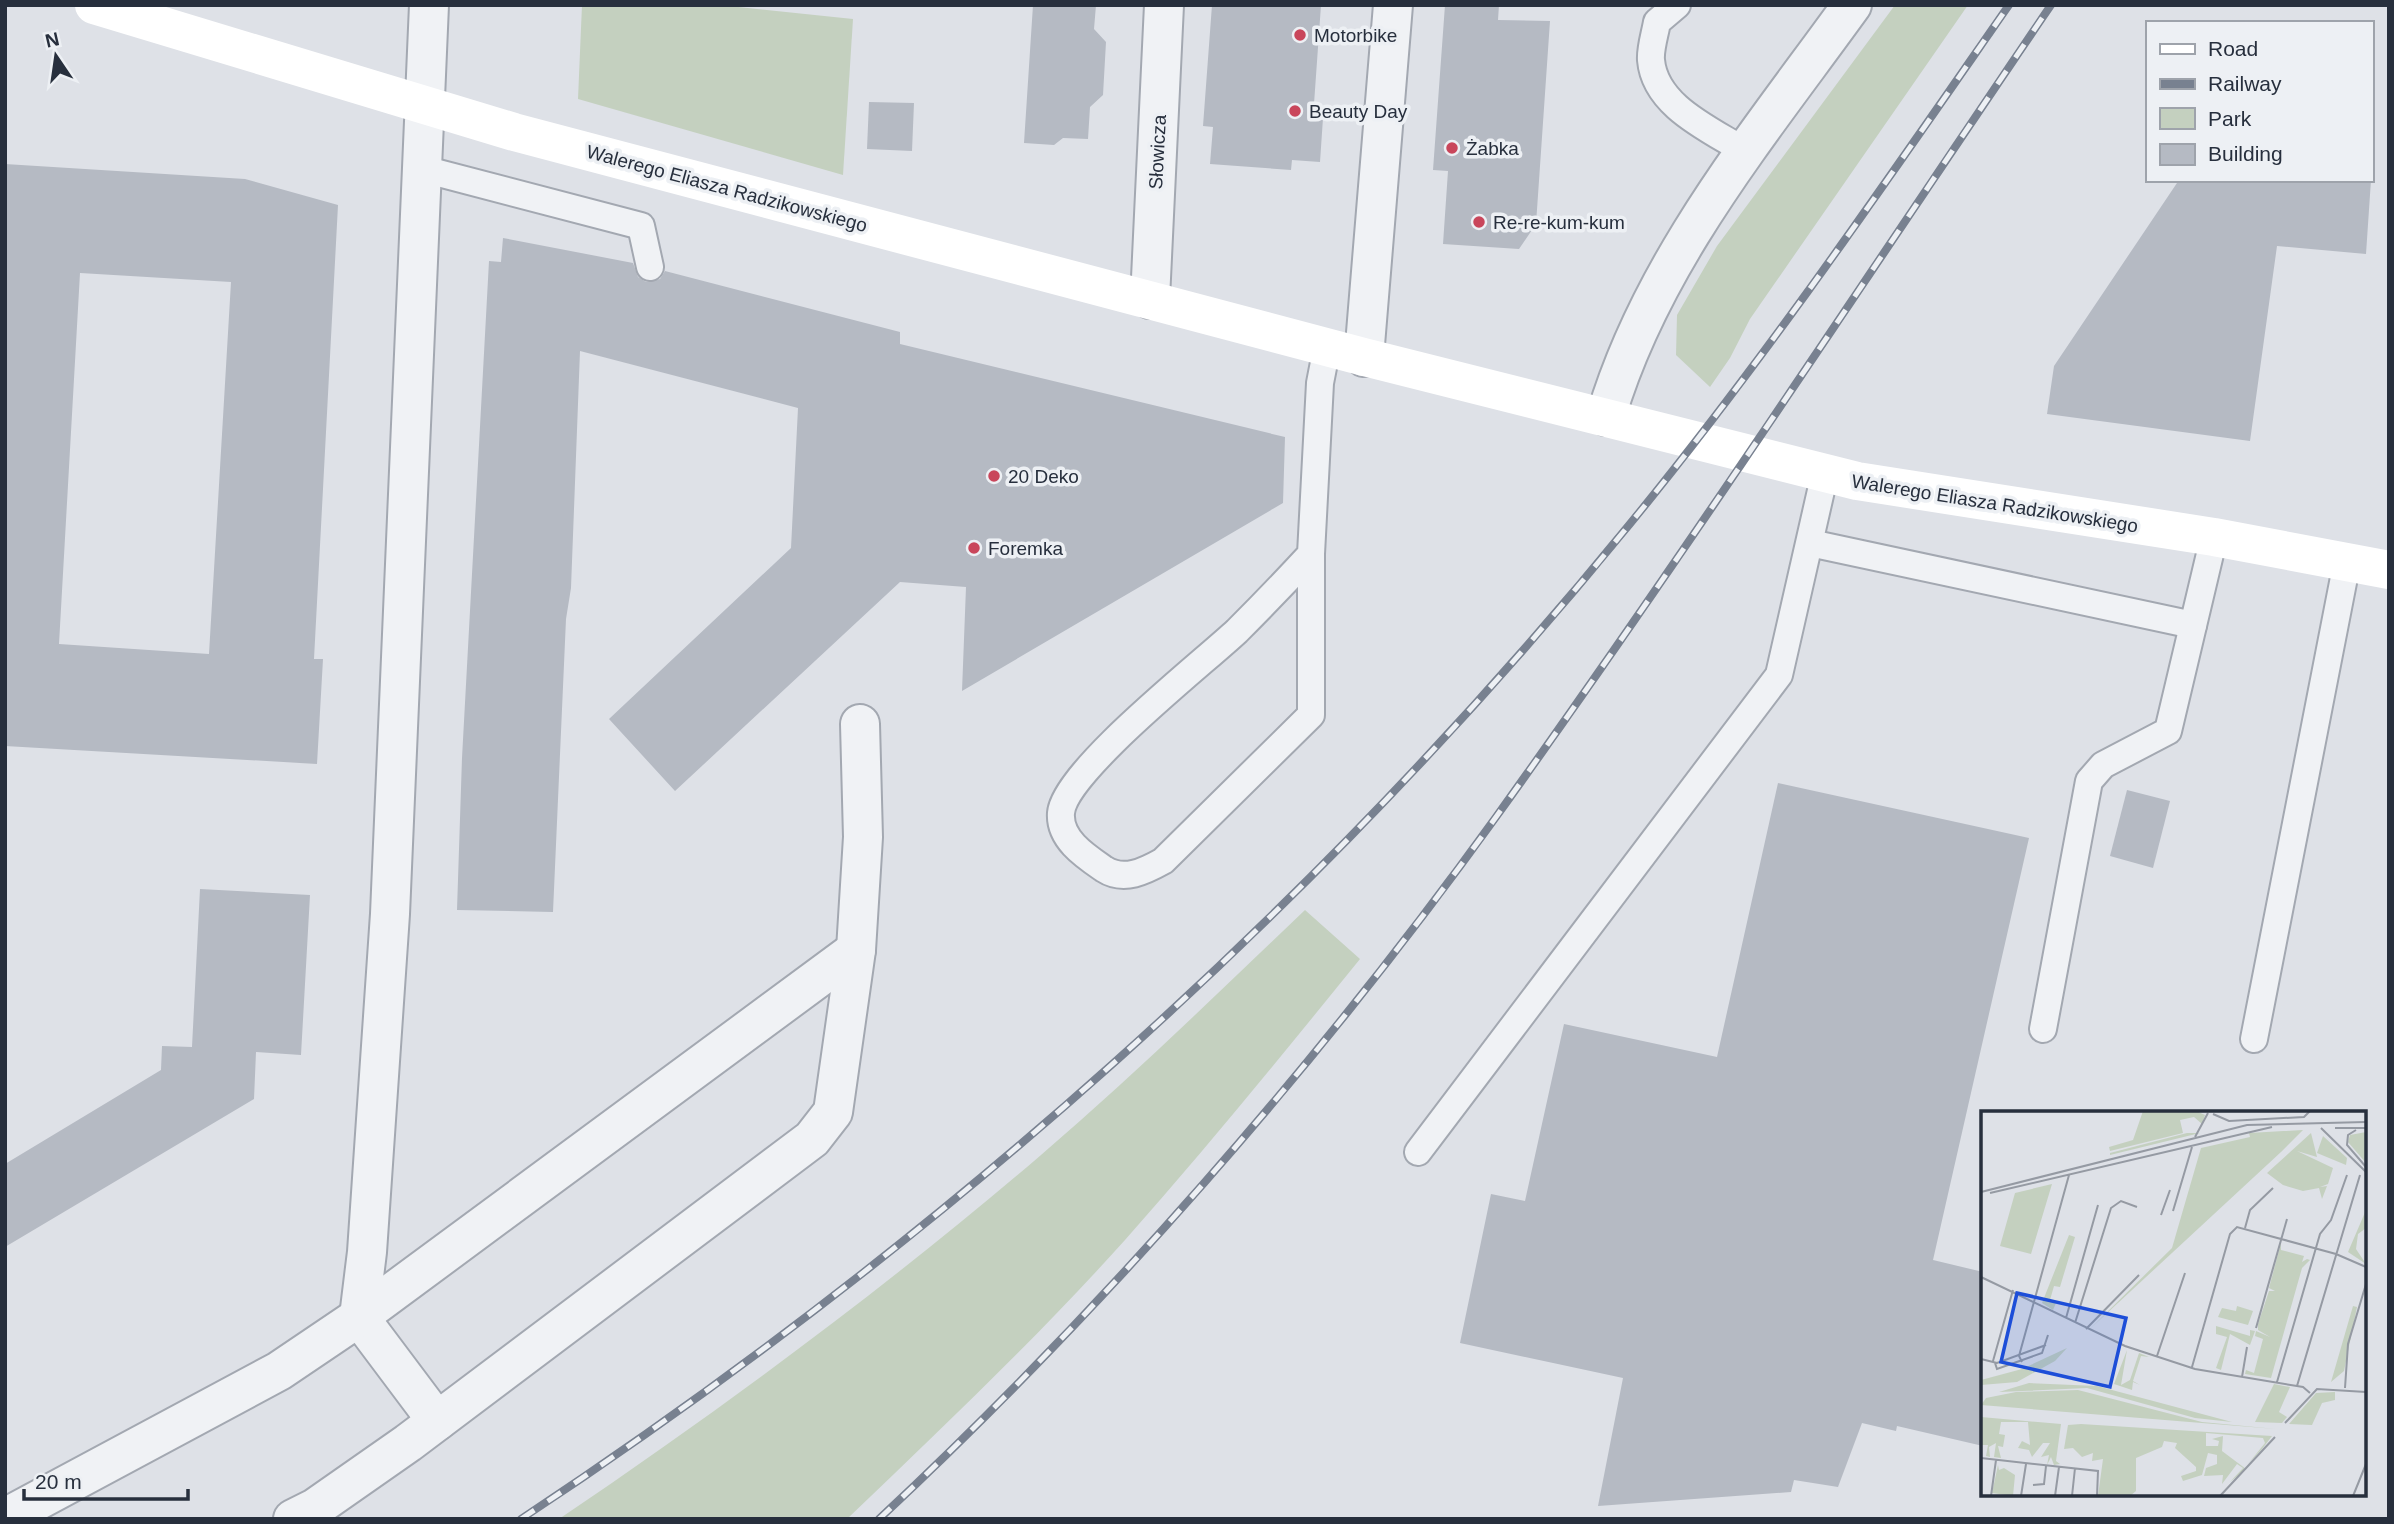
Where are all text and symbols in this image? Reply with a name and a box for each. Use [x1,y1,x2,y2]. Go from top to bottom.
north arrow [21,21,91,91]
legend [2146,21,2373,182]
place label: Motorbike [1314,25,1397,46]
marker: Motorbike [1292,27,1308,43]
text: N [43,28,61,52]
text: Road [2208,37,2258,60]
text: Railway [2208,72,2282,95]
place label: Beauty Day [1309,101,1408,122]
marker: Beauty Day [1287,103,1303,119]
text: Park [2208,107,2252,130]
street label: Słowicza [1145,114,1170,190]
place label: Żabka [1466,138,1519,159]
marker: Żabka [1444,140,1460,156]
street label: Walerego Eliasza Radzikowskiego [584,141,870,236]
text: Building [2208,142,2283,165]
place label: Re-re-kum-kum [1493,212,1625,233]
marker: Re-re-kum-kum [1471,214,1487,230]
place label: 20 Deko [1008,466,1079,487]
marker: 20 Deko [986,468,1002,484]
street label: Walerego Eliasza Radzikowskiego [1850,470,2140,537]
place label: Foremka [988,538,1063,559]
marker: Foremka [966,540,982,556]
inset map [1981,1111,2366,1496]
scale bar [24,1458,189,1502]
text: 20 m [35,1470,82,1493]

